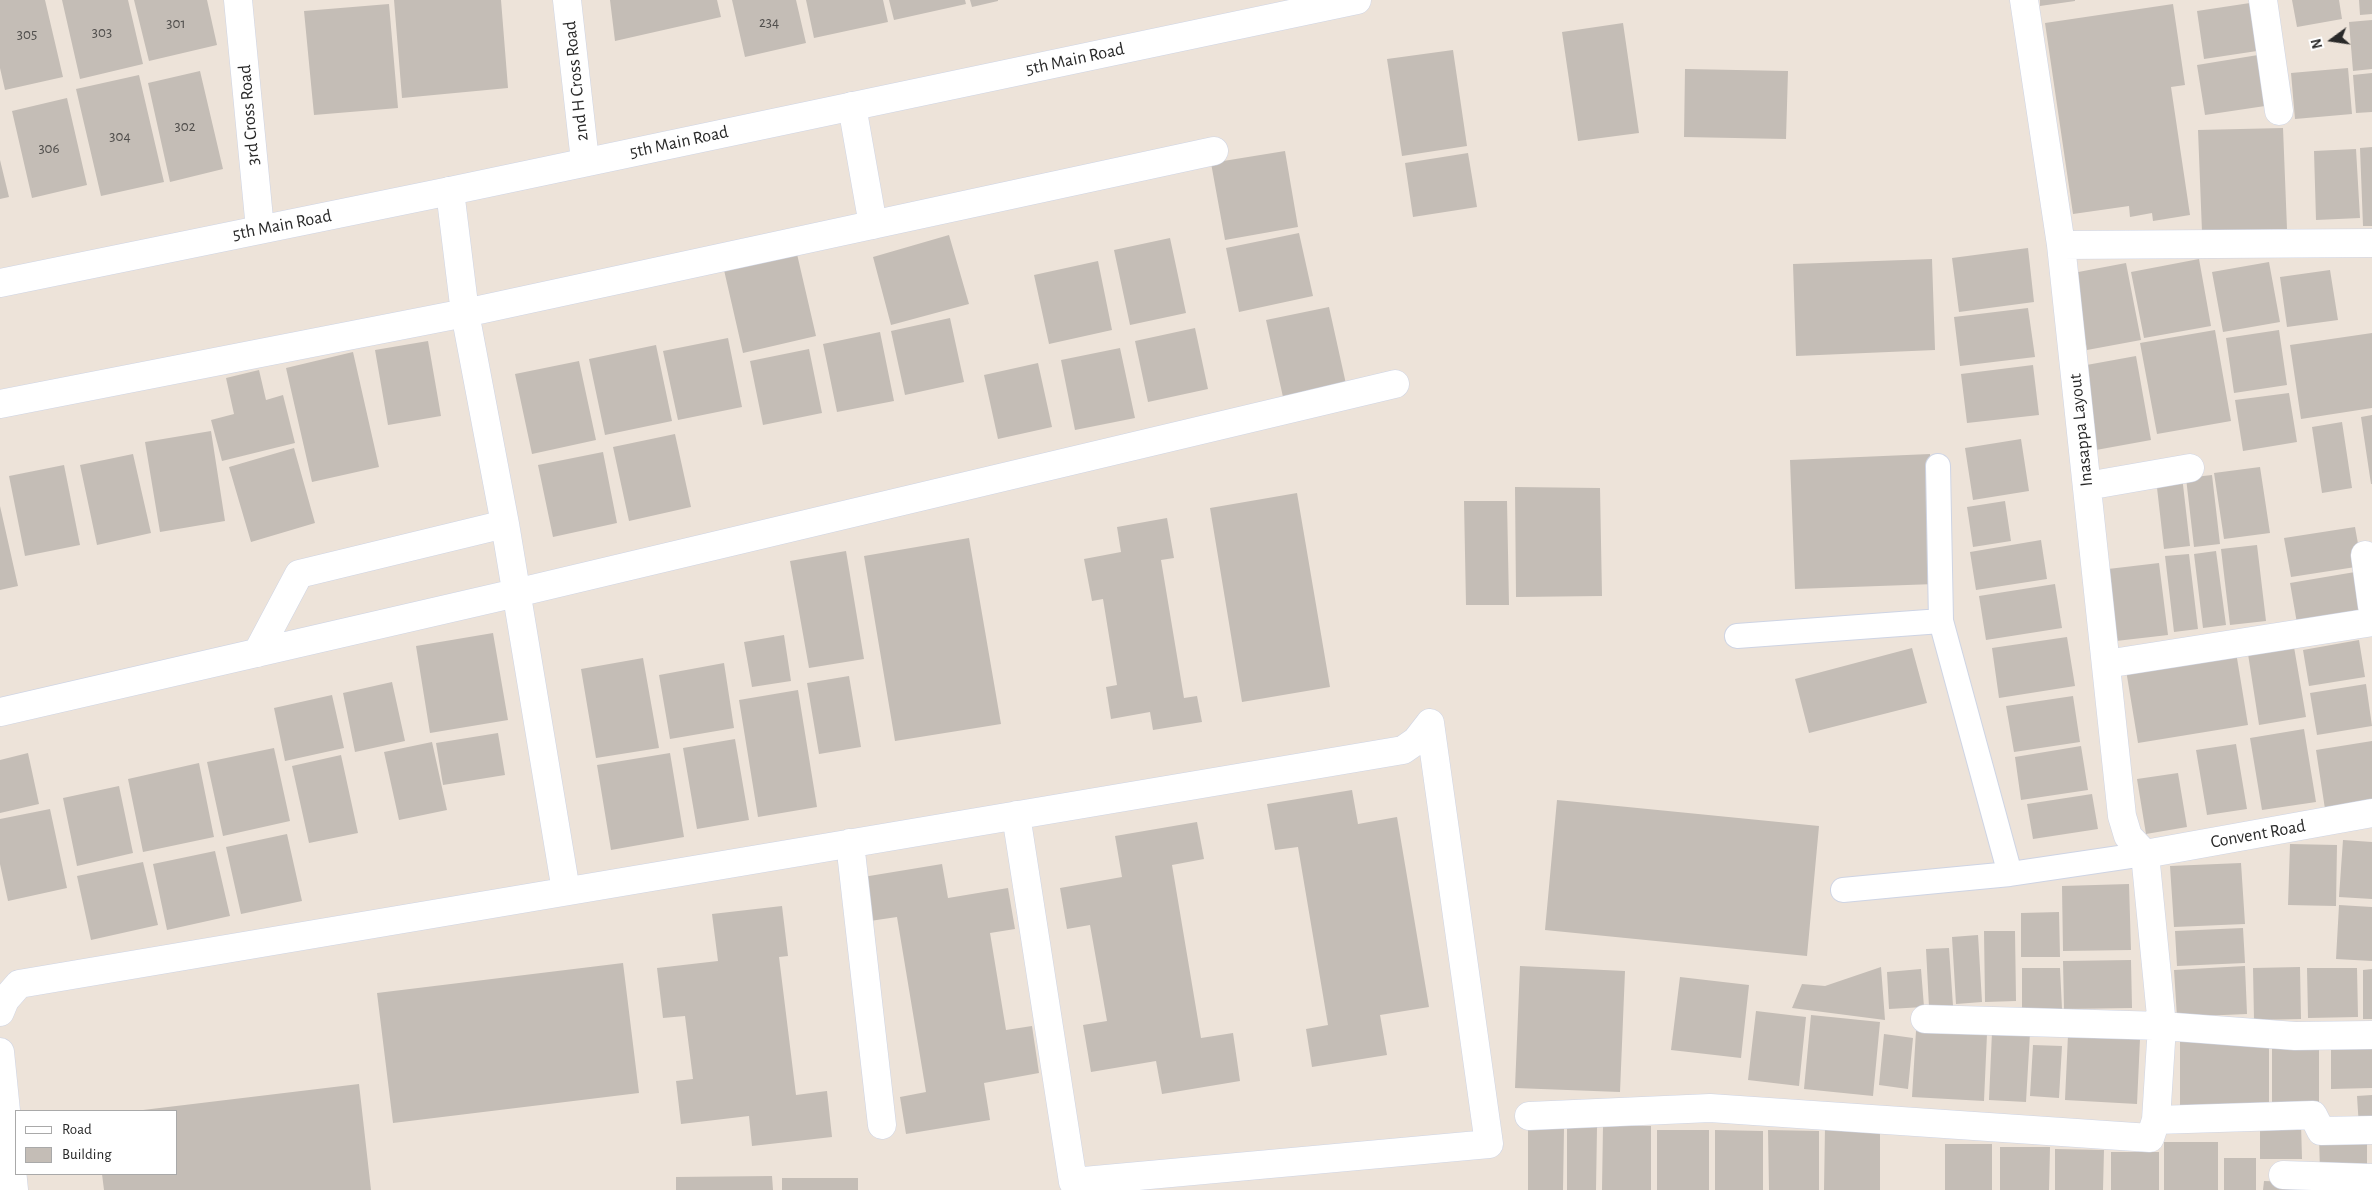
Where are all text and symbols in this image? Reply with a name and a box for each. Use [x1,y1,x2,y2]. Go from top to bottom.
house number: 234 [759,13,779,31]
house number: 301 [166,14,186,32]
north arrow [2307,15,2357,65]
street label: 2nd H Cross Road [559,20,593,142]
house number: 303 [92,23,112,41]
house number: 305 [17,25,37,43]
text: N [2309,37,2325,50]
street label: 5th Main Road [1024,38,1126,80]
street label: 3rd Cross Road [234,64,264,166]
house number: 302 [175,117,195,135]
street label: 5th Main Road [628,121,730,163]
house number: 304 [109,127,131,145]
house number: 306 [38,139,60,157]
street label: 5th Main Road [231,205,333,245]
street label: Inasappa Layout [2064,372,2098,488]
street label: Convent Road [2209,815,2307,853]
legend [15,1110,178,1175]
text: Road [62,1122,92,1137]
text: Building [62,1147,112,1162]

